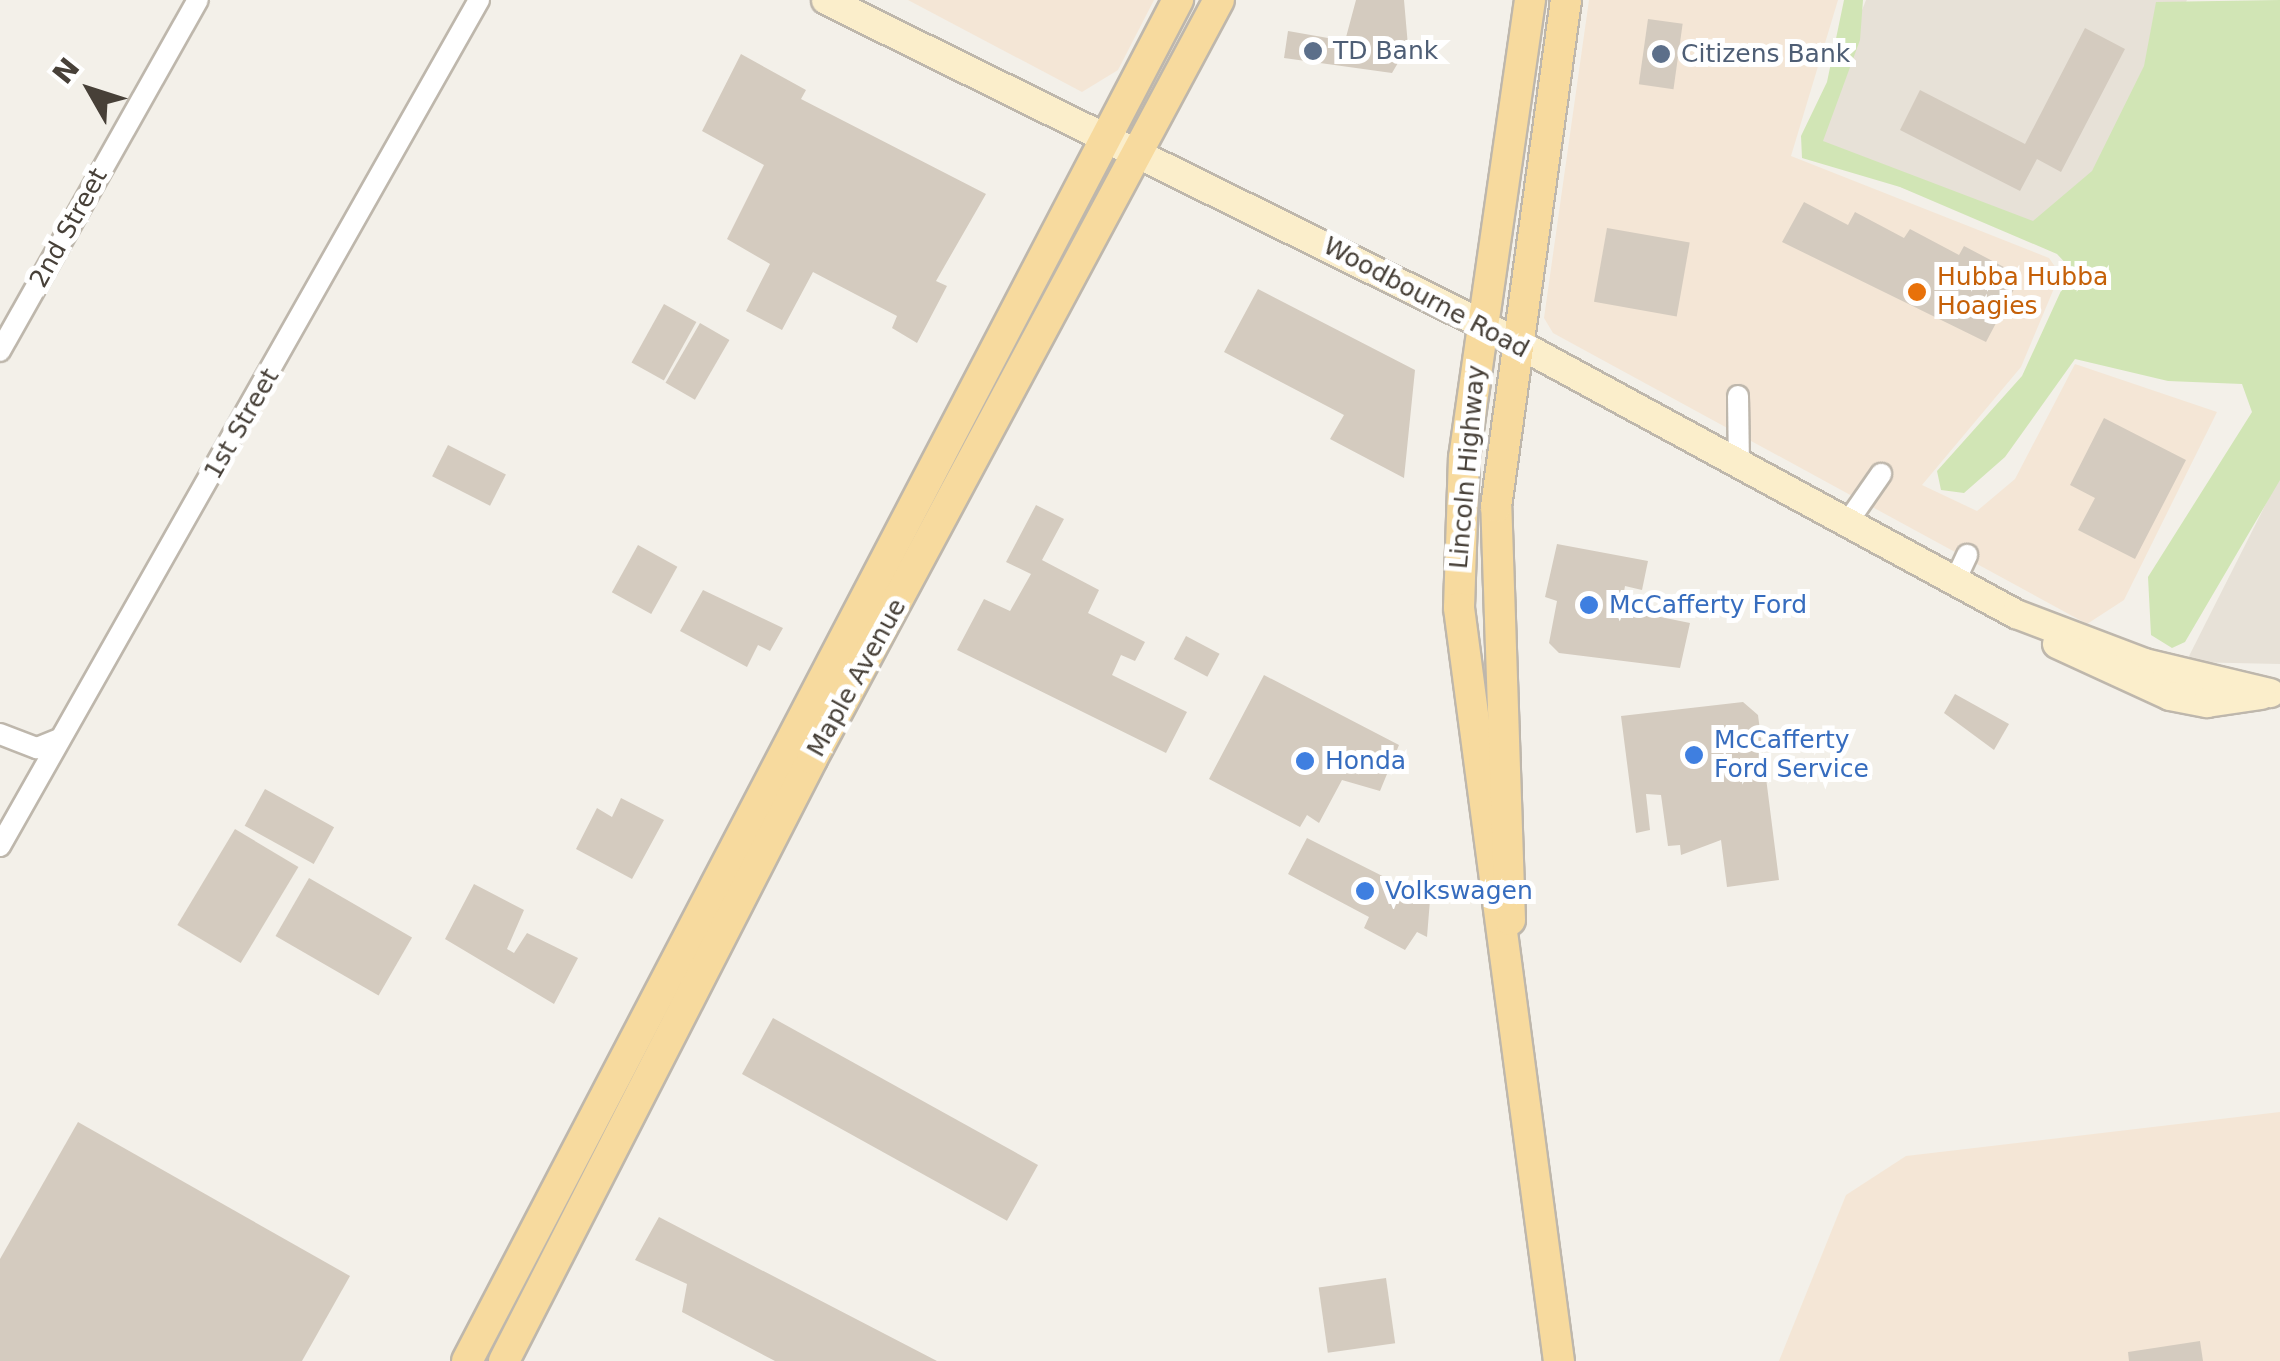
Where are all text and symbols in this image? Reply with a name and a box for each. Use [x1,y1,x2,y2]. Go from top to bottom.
place label: TD Bank [1333,36,1438,66]
place label: Citizens Bank [1681,39,1850,69]
north arrow [40,40,140,140]
marker: TD Bank [1302,40,1324,62]
marker: Citizens Bank [1650,43,1672,65]
text: N [46,51,86,90]
street label: 2nd Street [24,163,114,293]
street label: Woodbourne Road [1318,231,1534,365]
place label: Hubba Hubba Hoagies [1937,263,2108,322]
marker: Hubba Hubba Hoagies [1906,281,1928,303]
street label: 1st Street [198,363,286,485]
street label: Lincoln Highway [1444,364,1492,570]
place label: McCafferty Ford [1609,590,1807,620]
street label: Maple Avenue [801,594,913,762]
marker: McCafferty Ford [1578,594,1600,616]
place label: McCafferty Ford Service [1714,726,1869,785]
marker: McCafferty Ford Service [1683,744,1705,766]
place label: Honda [1325,746,1406,776]
marker: Honda [1294,750,1316,772]
place label: Volkswagen [1385,876,1533,906]
marker: Volkswagen [1354,880,1376,902]

